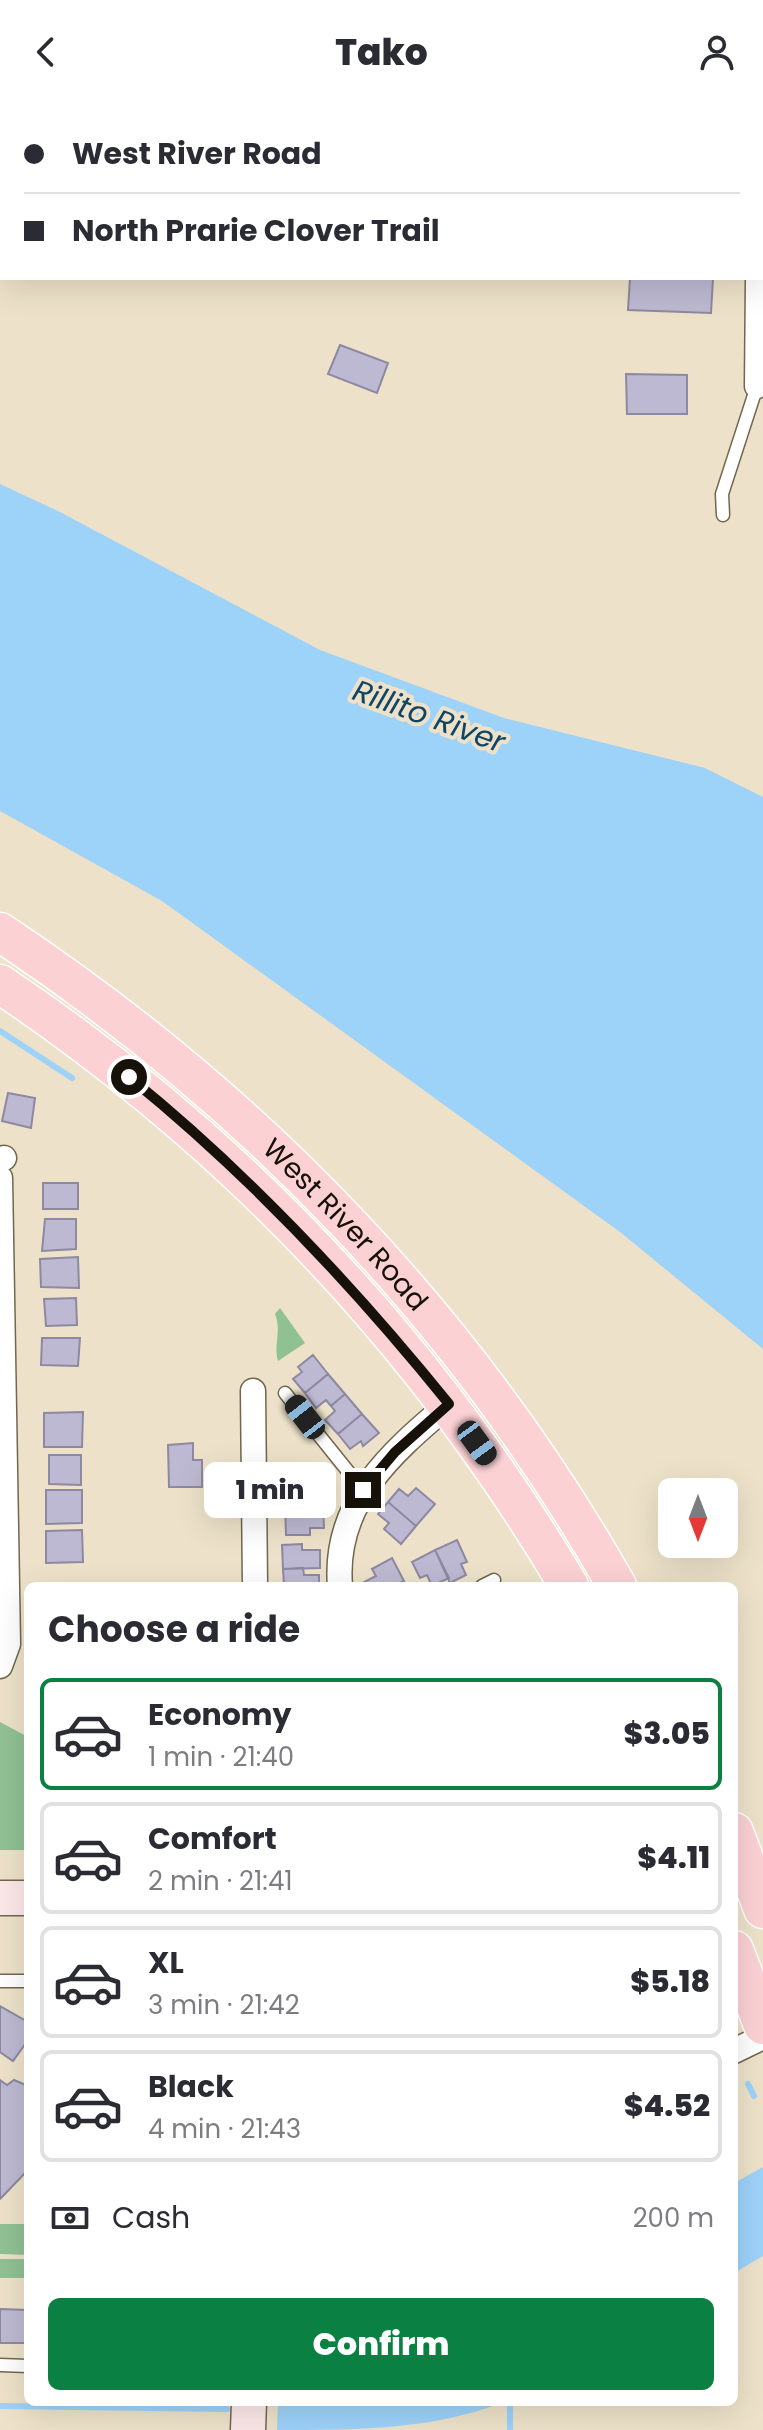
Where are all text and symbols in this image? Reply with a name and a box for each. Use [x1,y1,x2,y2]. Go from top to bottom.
text: Tako [335,27,428,78]
icon: back [24,30,68,74]
icon: person [695,30,739,74]
text: West River Road [72,132,322,175]
text: North Prarie Clover Trail [72,209,440,252]
water label: Rillito River [347,669,512,764]
route start [111,1059,147,1095]
street label: West River Road [254,1129,437,1319]
car [281,1391,329,1443]
car [453,1417,501,1469]
callout: 1 min [203,1462,335,1518]
text: 1 min [236,1472,304,1508]
route end [345,1472,381,1508]
north arrow [658,1478,738,1558]
map controls [658,1478,738,1558]
text: Choose a ride [48,1604,300,1655]
text: Economy [148,1693,292,1736]
icon: car [52,1698,124,1770]
text: $3.05 [623,1712,710,1755]
text: 1 min · 21:40 [148,1739,294,1775]
text: Comfort [148,1817,277,1860]
icon: car [52,1822,124,1894]
text: $4.11 [637,1836,710,1879]
text: 2 min · 21:41 [148,1863,293,1899]
text: XL [148,1941,184,1984]
icon: car [52,1946,124,2018]
text: $5.18 [630,1960,710,2003]
text: 3 min · 21:42 [148,1987,300,2023]
text: Black [148,2065,234,2108]
icon: car [52,2070,124,2142]
text: $4.52 [624,2084,710,2127]
text: 4 min · 21:43 [148,2111,301,2147]
icon: cash [48,2196,92,2240]
text: Cash [112,2196,190,2239]
text: 200 m [633,2200,714,2236]
button: Confirm [48,2298,714,2390]

